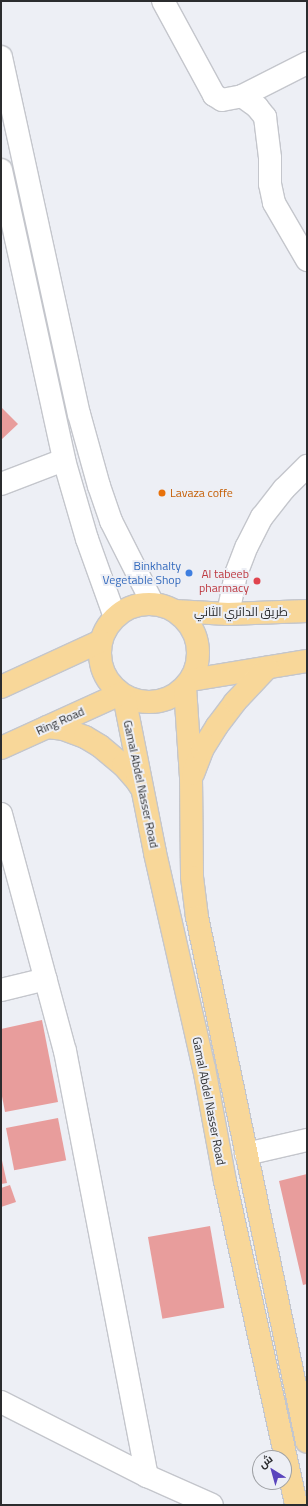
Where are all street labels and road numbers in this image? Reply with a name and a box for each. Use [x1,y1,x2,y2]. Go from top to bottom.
street label: طريق الدائري الثاني [194,605,288,619]
street label: Ring Road [34,704,86,738]
street label: Gamal Abdel Nasser Road [120,719,162,849]
street label: Gamal Abdel Nasser Road [190,1036,228,1166]

